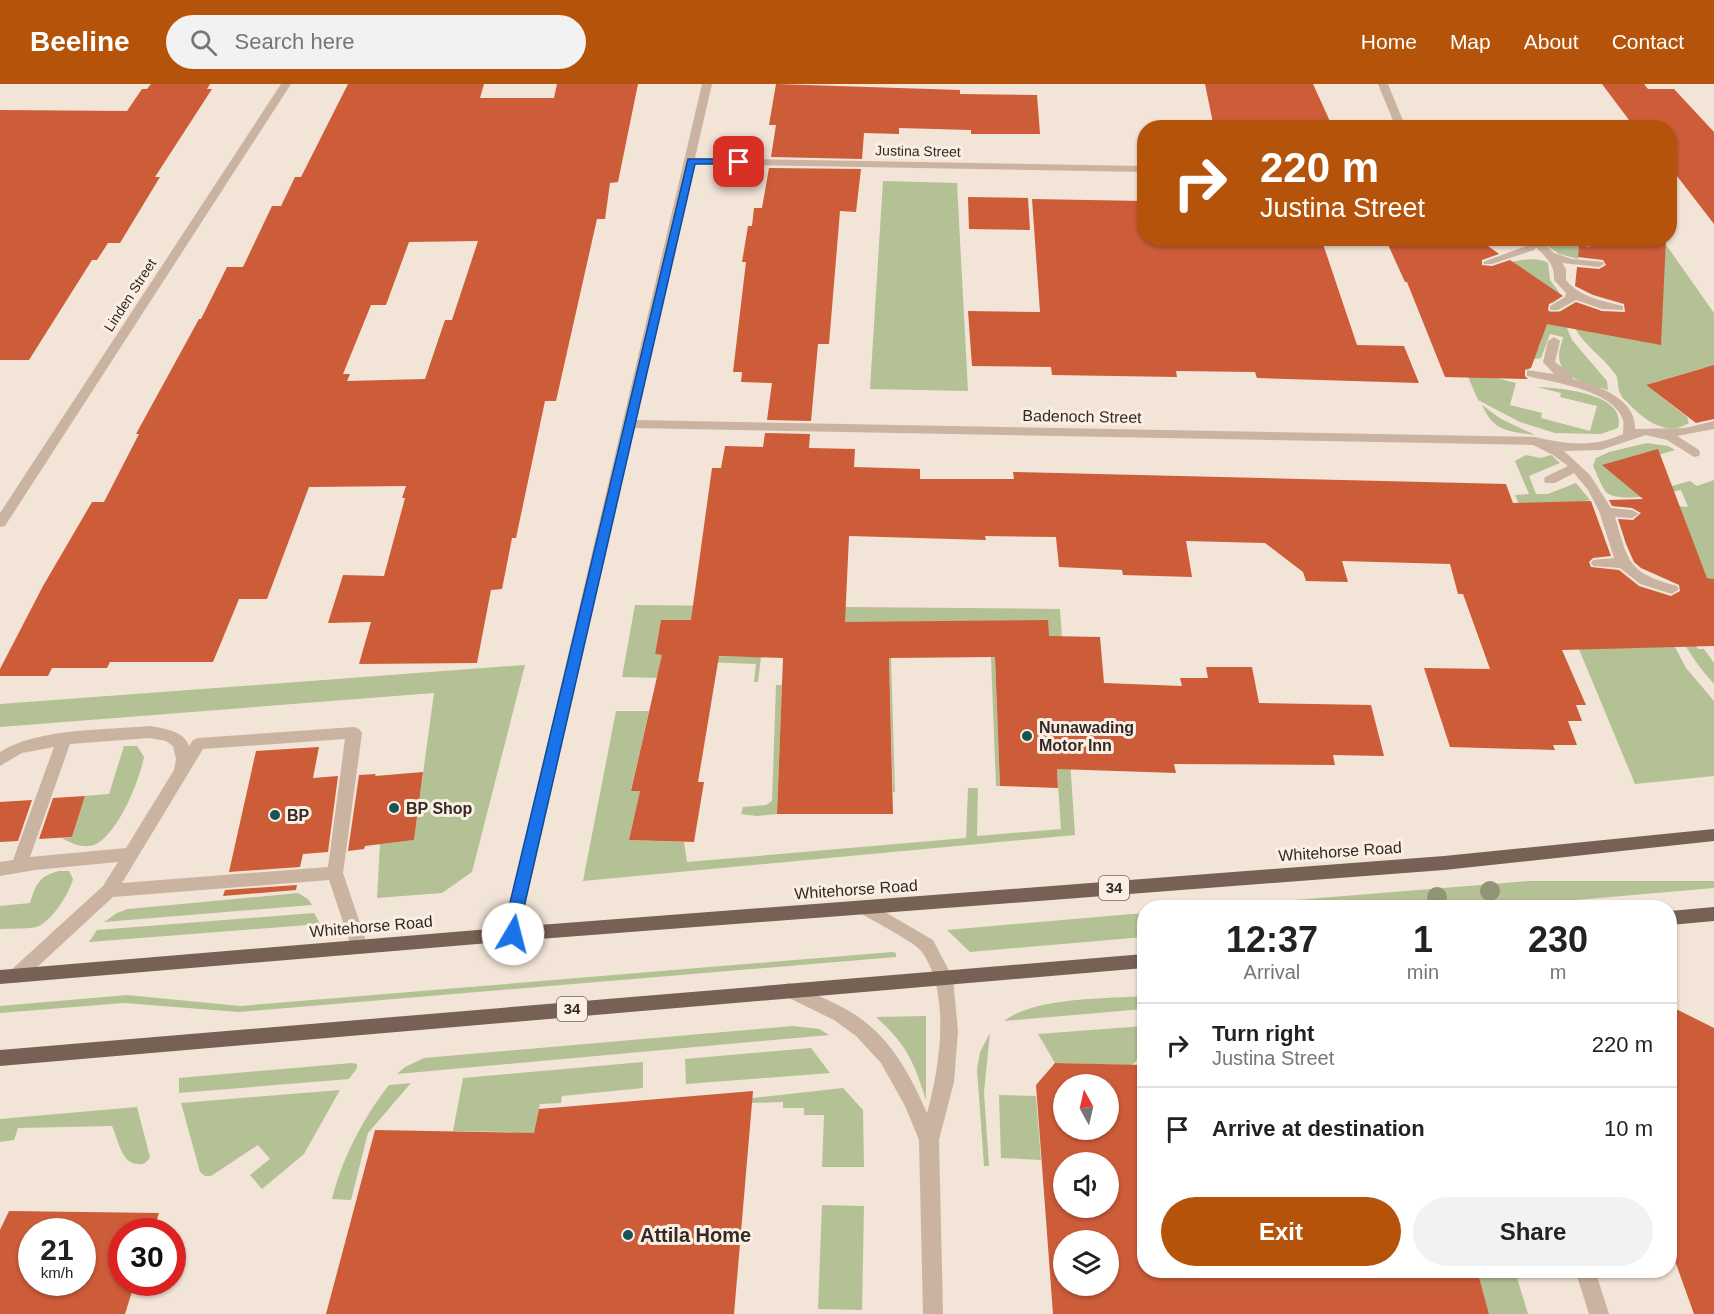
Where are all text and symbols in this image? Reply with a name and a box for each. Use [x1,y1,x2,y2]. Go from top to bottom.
search box [166,15,586,69]
text: Beeline [30,26,130,57]
icon: search [187,26,220,59]
text: Search here [235,29,354,54]
text: Home [1361,30,1417,53]
text: Map [1450,30,1491,53]
text: About [1524,30,1579,53]
text: Contact [1612,30,1684,53]
pin [713,136,764,187]
street label: Justina Street [875,142,961,160]
icon: right [1161,144,1239,222]
text: 220 m [1260,144,1379,191]
icon: arrive [722,145,755,178]
text: Justina Street [1260,193,1425,223]
street label: Linden Street [101,256,159,334]
street label: Badenoch Street [1022,407,1142,426]
place label: Nunawading Motor Inn [1039,719,1134,754]
marker: Nunawading Motor Inn [1020,729,1034,743]
place label: BP Shop [406,800,473,817]
marker: BP Shop [387,801,401,815]
place label: BP [287,807,310,824]
marker: BP [268,808,282,822]
street label: Whitehorse Road [1278,839,1402,864]
road number: 34 [1099,876,1129,900]
street label: Whitehorse Road [794,877,918,902]
position arrow [481,902,545,966]
street label: Whitehorse Road [309,913,433,940]
text: 12:37 [1226,919,1318,960]
text: 1 [1413,919,1433,960]
text: 230 [1528,919,1588,960]
text: Arrival [1244,961,1300,983]
text: min [1407,961,1439,983]
text: m [1550,961,1566,983]
road number: 34 [557,997,587,1021]
text: Turn right [1212,1021,1314,1046]
icon: right [1161,1029,1194,1062]
text: 220 m [1592,1032,1653,1057]
text: Justina Street [1212,1047,1334,1069]
north arrow [1053,1074,1119,1140]
map controls [1053,1074,1119,1296]
icon: arrive [1161,1113,1194,1146]
text: Arrive at destination [1212,1116,1425,1141]
text: 10 m [1604,1116,1653,1141]
button: sound [1053,1152,1119,1218]
button: Exit [1161,1197,1401,1266]
button: Share [1413,1197,1653,1266]
speed limit sign: 30 [108,1218,186,1296]
place label: Attila Home [640,1224,751,1246]
marker: Attila Home [621,1228,635,1242]
button: layers [1053,1230,1119,1296]
text: 21 [40,1233,74,1266]
text: km/h [41,1264,73,1281]

